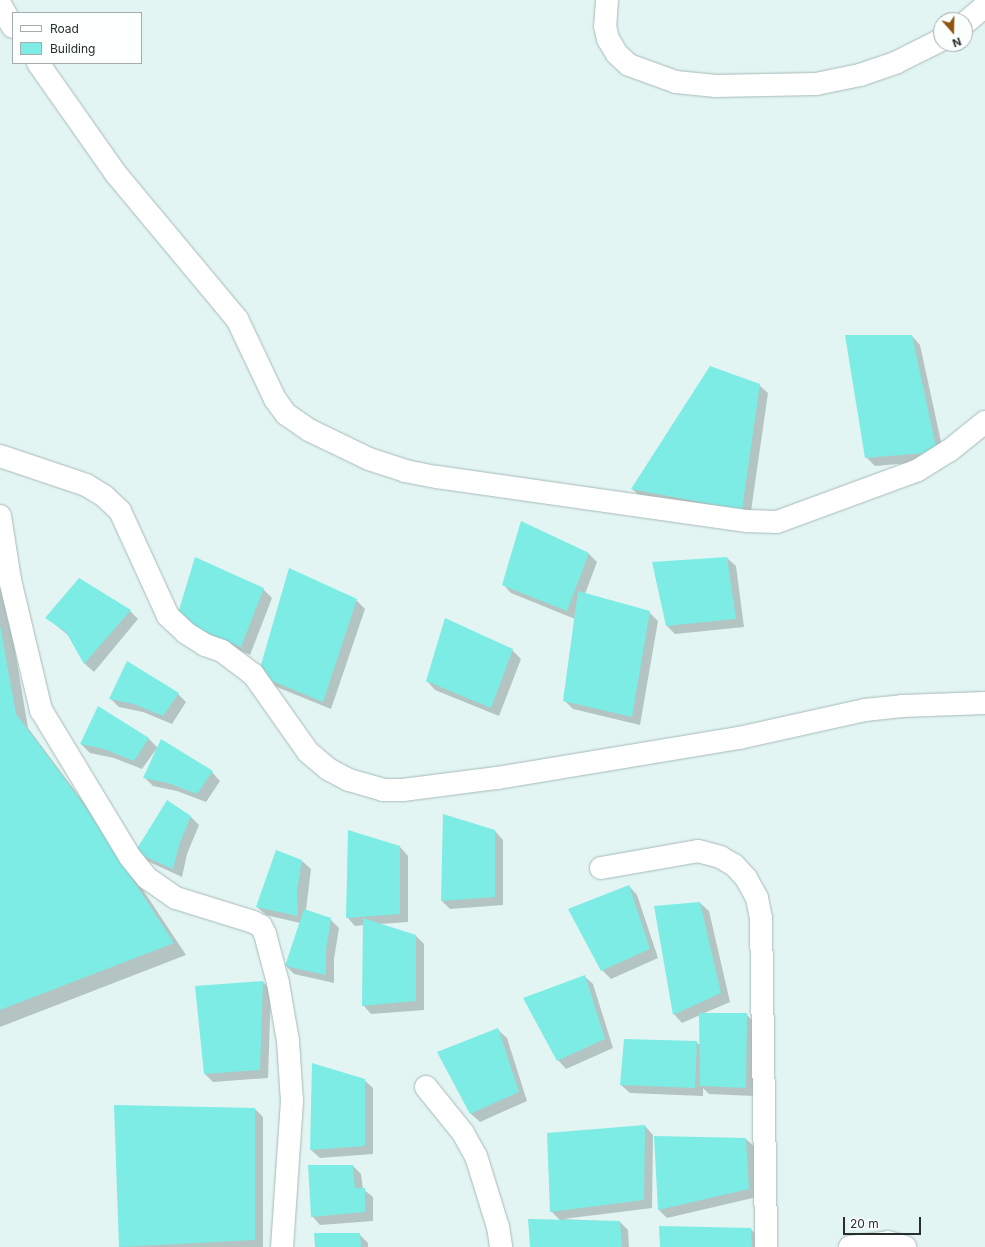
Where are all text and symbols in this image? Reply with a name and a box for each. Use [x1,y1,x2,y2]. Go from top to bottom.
legend [12,12,142,64]
north arrow [933,12,973,52]
text: Road [50,21,79,36]
text: N [950,34,963,50]
text: Building [50,41,95,56]
scale bar [845,1209,923,1235]
text: 20 m [850,1216,879,1231]

